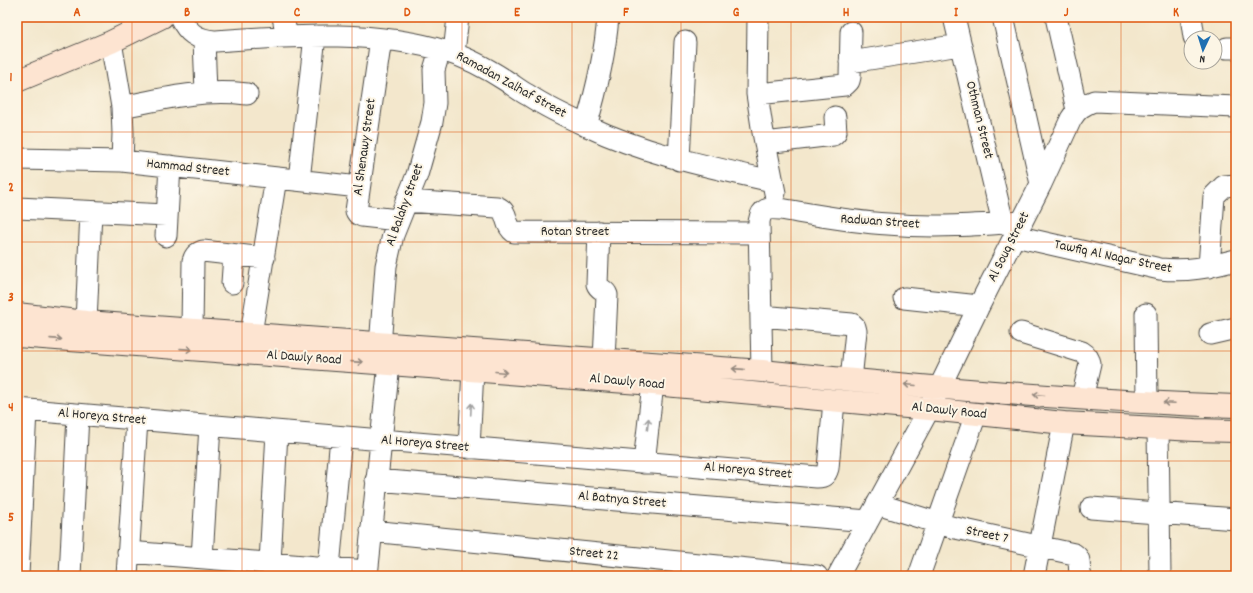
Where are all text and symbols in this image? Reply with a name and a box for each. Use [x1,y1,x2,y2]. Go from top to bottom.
text: A [73,4,81,23]
text: B [184,4,190,23]
text: C [294,4,301,23]
text: D [404,4,411,23]
text: E [514,4,521,23]
text: F [623,4,629,23]
text: G [733,4,740,23]
text: H [843,4,850,23]
text: I [954,4,959,23]
text: J [1064,4,1069,23]
text: K [1173,4,1179,23]
north arrow [1183,30,1223,70]
street label: Ramadan Zalhaf Street [452,46,570,124]
text: N [1199,50,1206,66]
text: 1 [10,69,13,88]
street label: Othman Street [960,79,998,161]
street label: Al Shenawy Street [348,97,382,197]
street label: Hammad Street [146,154,230,182]
street label: Al Balahy Street [381,161,429,249]
text: 2 [8,179,14,198]
street label: Radwan Street [840,209,920,235]
street label: Al Souq Street [983,209,1035,285]
street label: Rotan Street [541,222,609,242]
street label: Tawfiq Al Nagar Street [1052,235,1174,279]
text: 3 [8,289,14,308]
one-way arrow [49,335,62,342]
one-way arrow [179,345,192,352]
street label: Al Dawly Road [266,345,342,371]
one-way arrow [350,358,363,365]
one-way arrow [732,366,745,373]
one-way arrow [494,368,507,376]
street label: Al Dawly Road [589,369,665,395]
one-way arrow [904,381,917,388]
one-way arrow [1033,391,1046,398]
street label: Al Dawly Road [910,397,988,425]
text: 4 [8,399,14,418]
one-way arrow [1163,399,1176,407]
street label: Al Horeya Street [57,403,147,431]
one-way arrow [468,403,475,416]
one-way arrow [644,418,652,431]
street label: Al Horeya Street [380,430,470,458]
street label: Al Horeya Street [703,457,793,485]
street label: Al Batnya Street [577,486,667,514]
text: 5 [8,509,14,528]
street label: Street 7 [964,521,1010,549]
street label: Street 22 [568,541,620,567]

